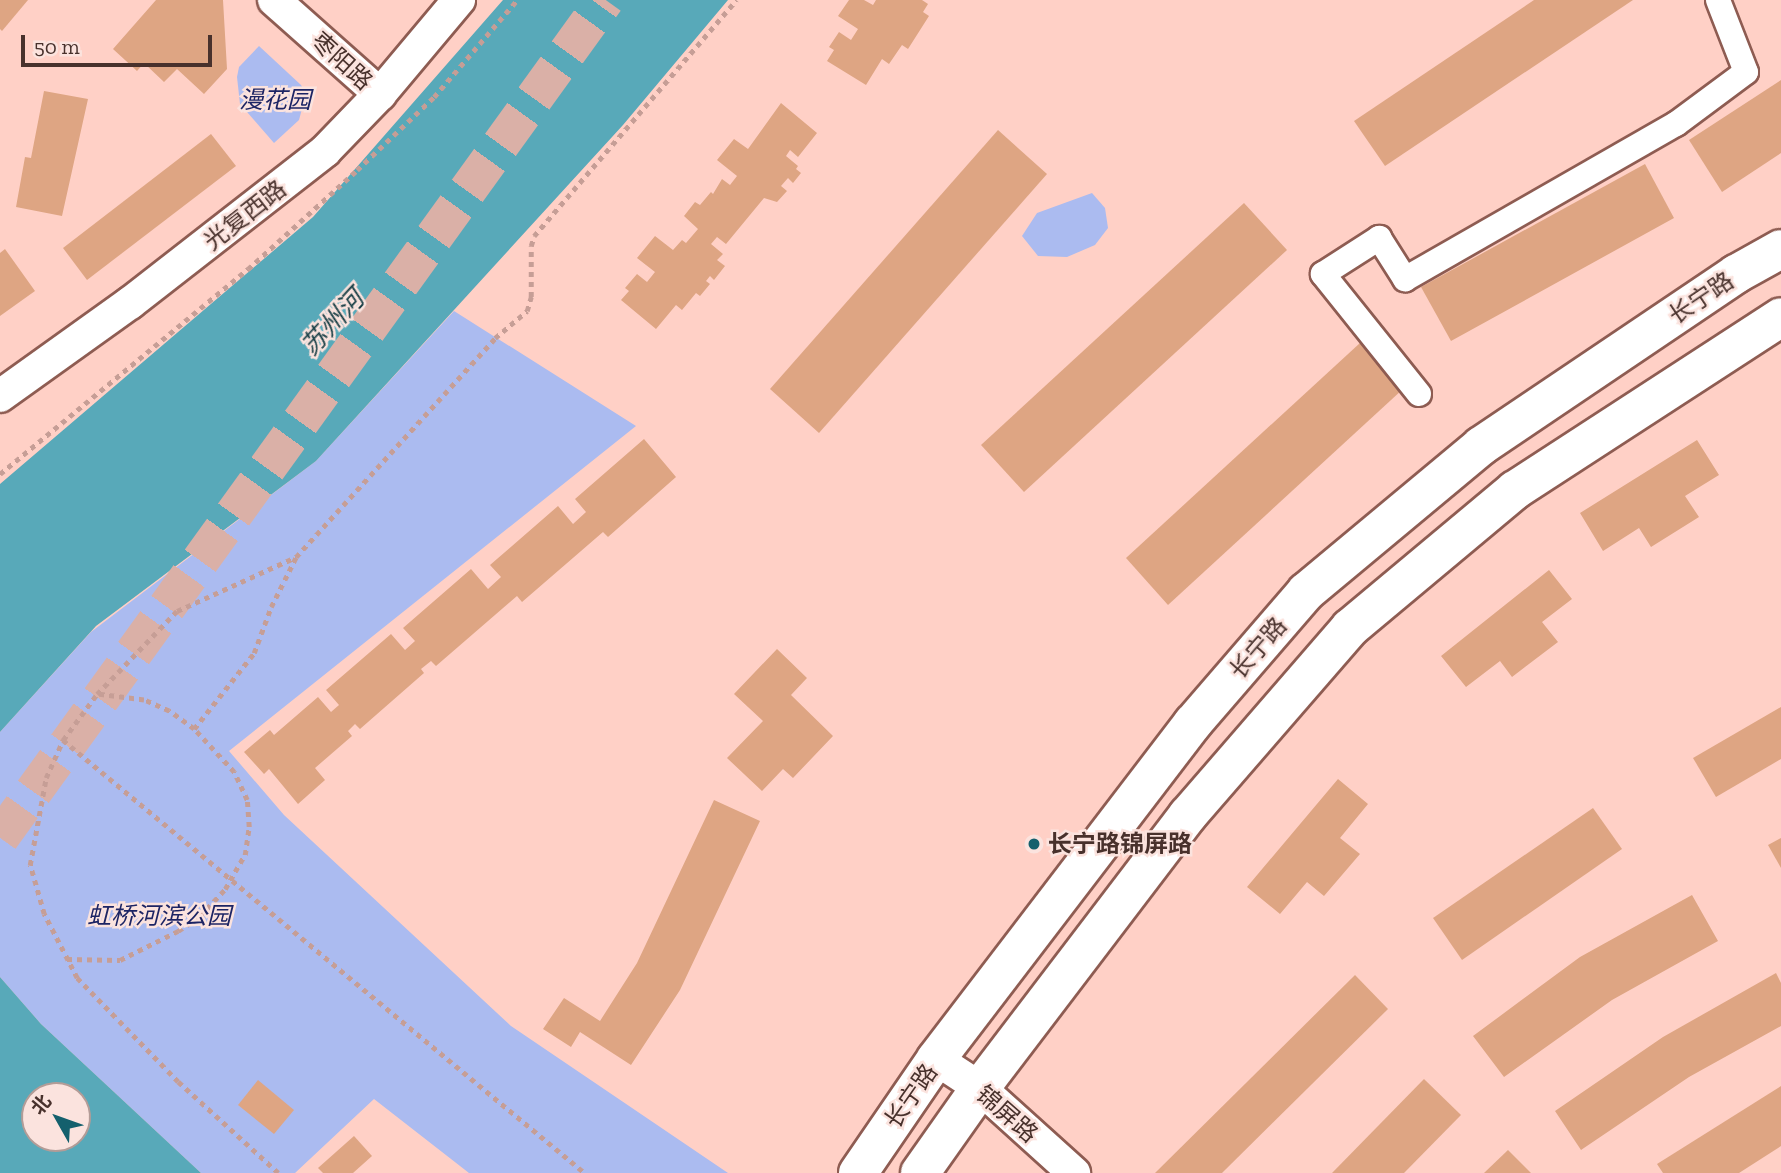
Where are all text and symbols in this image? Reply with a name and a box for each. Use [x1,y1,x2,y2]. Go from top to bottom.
scale bar [24,21,215,65]
street label: 枣阳路 [306,26,378,96]
text: 50 m [34,34,80,59]
park label: 漫花园 [239,86,311,114]
street label: 光复西路 [198,174,292,256]
street label: 长宁路 [1663,266,1739,330]
water label: 苏州河 [295,284,371,362]
street label: 长宁路 [1224,611,1292,685]
place label: 长宁路锦屏路 [1048,830,1192,858]
marker: 长宁路锦屏路 [1026,836,1042,852]
park label: 虹桥河滨公园 [87,902,231,930]
street label: 长宁路 [879,1058,943,1134]
street label: 锦屏路 [970,1080,1044,1148]
north arrow [21,1082,91,1152]
text: 北 [26,1090,56,1119]

